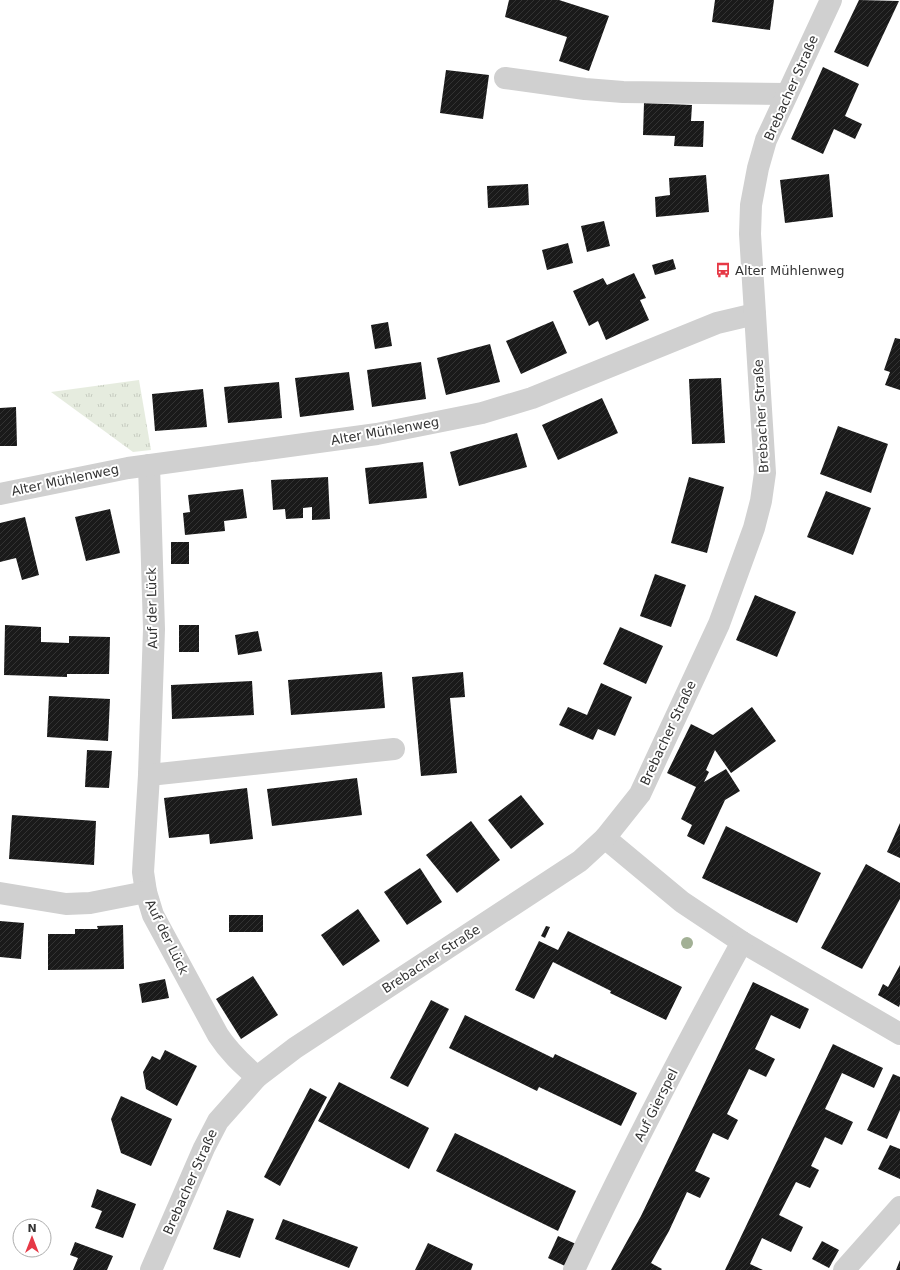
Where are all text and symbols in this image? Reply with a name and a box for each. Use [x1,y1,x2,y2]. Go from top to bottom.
street label: Brebacher Straße [761,33,821,143]
bus stop icon: Alter Mühlenweg [714,261,732,279]
place label: Alter Mühlenweg [735,263,845,278]
street label: Brebacher Straße [751,359,771,473]
street label: Alter Mühlenweg [330,414,440,448]
street label: Alter Mühlenweg [10,461,120,499]
street label: Auf der Lück [144,567,160,649]
street label: Brebacher Straße [637,678,699,788]
street label: Auf der Lück [142,897,192,977]
street label: Brebacher Straße [379,922,483,996]
street label: Auf Gierspel [631,1066,681,1144]
street label: Brebacher Straße [160,1127,220,1237]
north arrow [12,1218,52,1258]
text: N [27,1222,37,1235]

